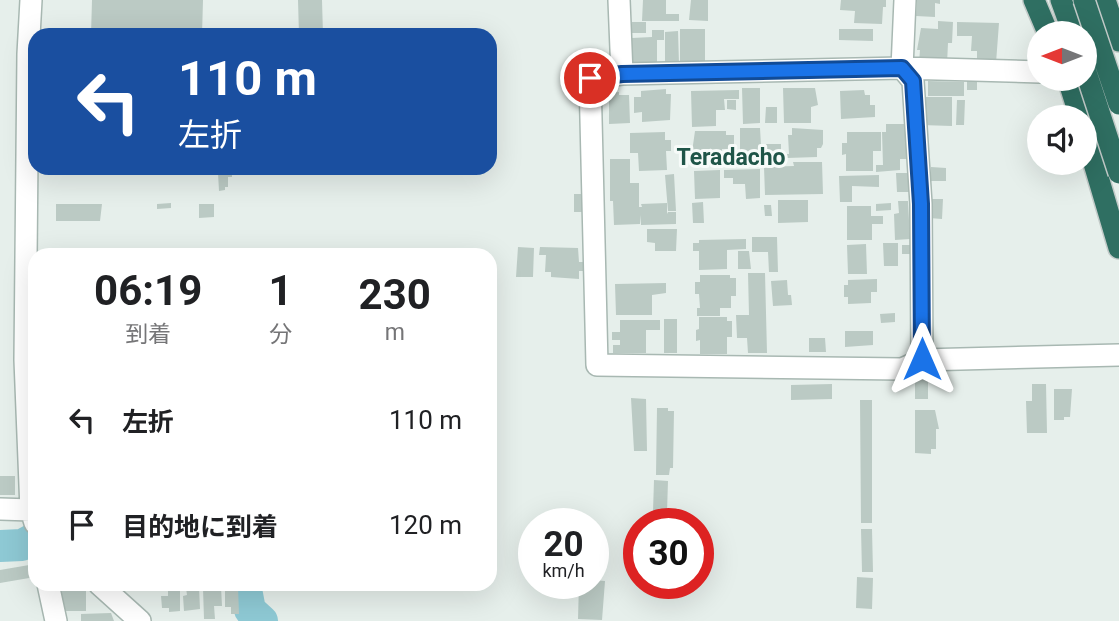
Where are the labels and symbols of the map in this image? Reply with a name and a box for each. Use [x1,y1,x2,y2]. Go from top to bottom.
north arrow [1027,21,1097,91]
pin [560,48,620,108]
district label: Teradacho [676,144,786,171]
position arrow [885,322,959,396]
speed limit sign: 30 [623,508,714,599]

